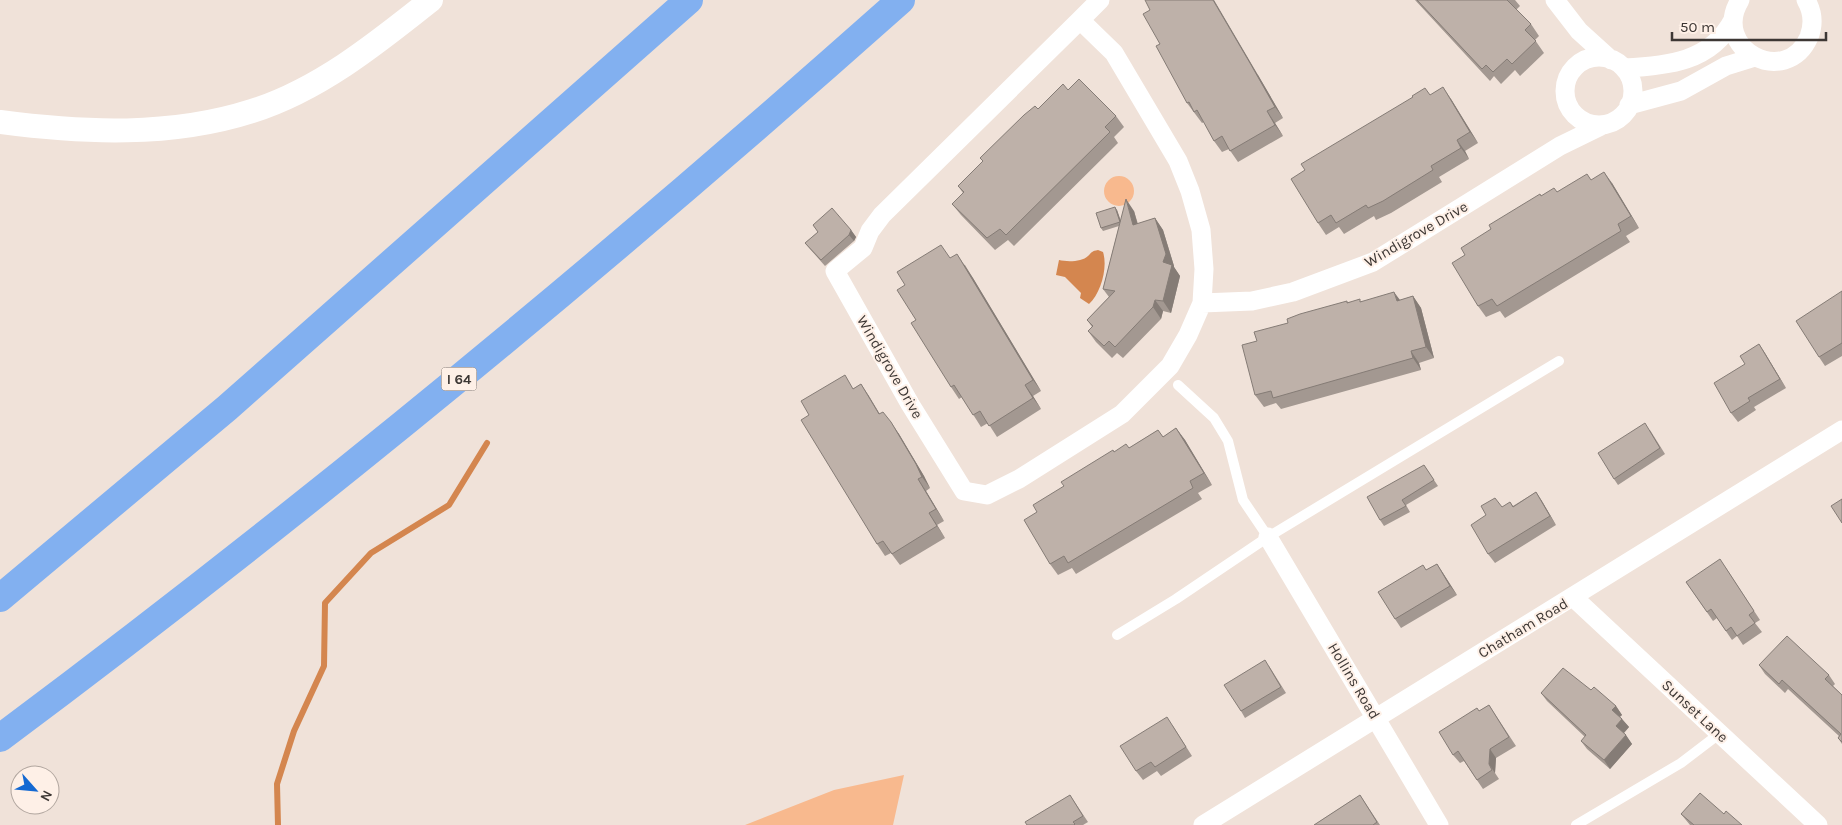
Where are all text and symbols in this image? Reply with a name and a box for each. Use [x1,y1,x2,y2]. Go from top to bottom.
scale bar [1672,10,1826,42]
text: 50 m [1680,18,1715,36]
street label: Windigrove Drive [1361,197,1471,271]
street label: Windigrove Drive [853,312,927,422]
road number: I 64 [442,368,476,390]
street label: Chatham Road [1475,594,1571,662]
street label: Hollins Road [1324,639,1384,723]
street label: Sunset Lane [1658,676,1732,746]
north arrow [10,765,60,815]
text: N [36,787,56,804]

